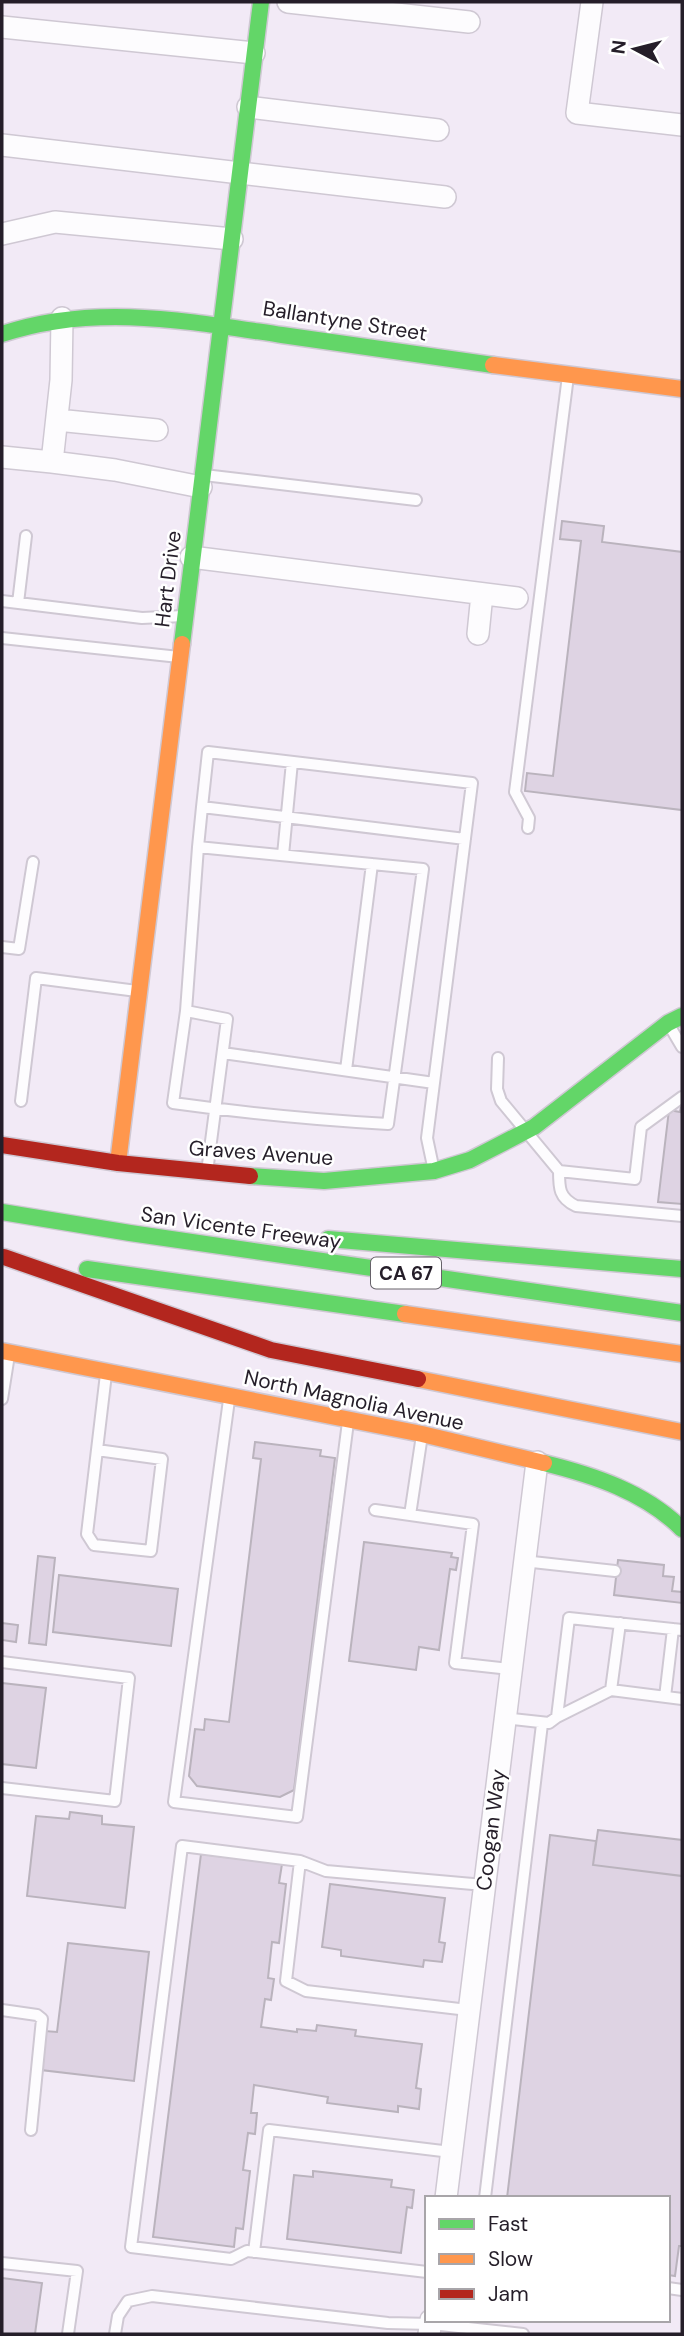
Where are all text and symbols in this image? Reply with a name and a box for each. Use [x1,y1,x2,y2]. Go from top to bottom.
north arrow [600,14,670,84]
text: N [605,39,632,55]
street label: Ballantyne Street [261,294,429,348]
street label: Hart Drive [148,529,188,629]
street label: Graves Avenue [188,1134,334,1172]
street label: San Vicente Freeway [139,1200,343,1256]
road number: CA 67 [371,1258,441,1288]
street label: North Magnolia Avenue [242,1363,467,1437]
street label: Coogan Way [470,1767,512,1892]
legend [425,2196,670,2322]
text: Fast [488,2210,528,2238]
text: Slow [488,2245,533,2273]
text: Jam [488,2280,529,2308]

